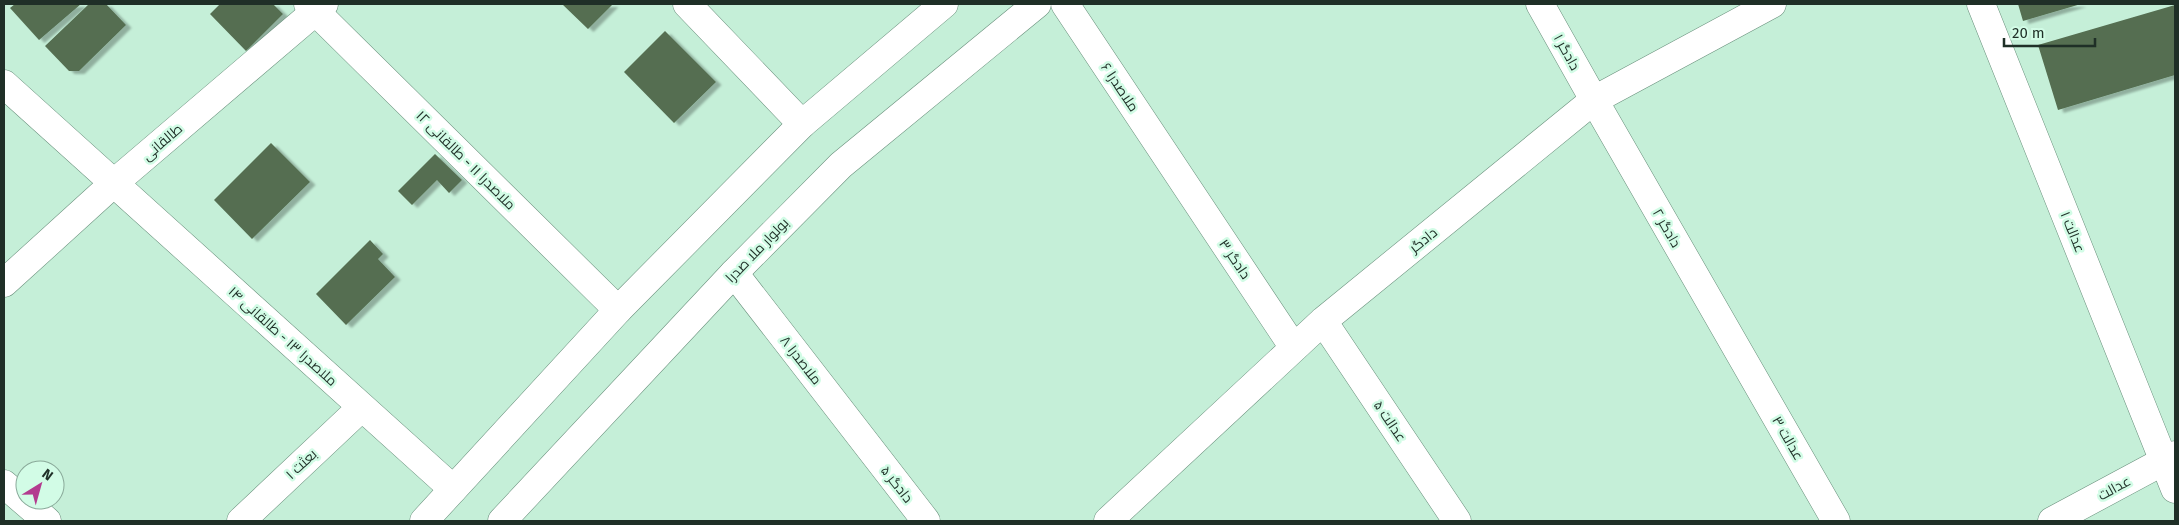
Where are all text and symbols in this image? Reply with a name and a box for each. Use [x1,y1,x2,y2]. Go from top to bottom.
scale bar [2004,15,2095,47]
text: 20 m [2012,24,2045,42]
street label: دادگر ۱ [1550,31,1583,73]
street label: ملاصدرا ۶ [1097,60,1142,115]
street label: ملاصدرا ۱۱ - طالقانی ۱۲ [413,107,519,213]
street label: طالقانی [139,120,186,164]
street label: دادگر ۲ [1649,206,1684,251]
street label: عدالت ۱ [2057,209,2088,255]
street label: بولوار ملا صدرا [722,214,792,286]
street label: دادگر [1405,224,1441,257]
street label: دادگر ۳ [1215,236,1254,282]
street label: ملاصدرا ۱۳ - طالقانی ۱۴ [225,283,340,390]
street label: ملاصدرا ۸ [776,333,825,388]
street label: عدالت ۵ [1370,397,1410,445]
street label: عدالت ۳ [1768,413,1807,463]
street label: بعثت ۱ [282,446,320,483]
north arrow [15,460,65,510]
street label: دادگر ۵ [877,462,916,506]
text: N [39,465,56,485]
street label: عدالت [2095,473,2134,504]

